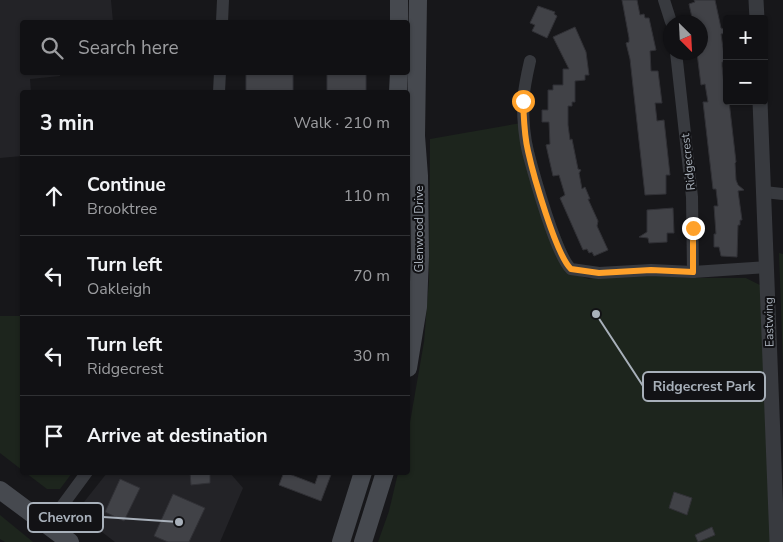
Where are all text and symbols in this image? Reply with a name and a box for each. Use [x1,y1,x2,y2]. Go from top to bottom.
north arrow [663,15,708,60]
map controls [723,15,768,105]
button: + [723,15,768,60]
search box [20,20,410,75]
icon: search [38,34,66,62]
text: Search here [78,35,179,61]
button: − [723,60,768,105]
route start [512,90,535,113]
text: 3 min [40,109,94,137]
text: Walk · 210 m [294,112,390,134]
street label: Ridgecrest [677,132,699,191]
text: Continue [87,172,166,198]
icon: ahead [40,182,68,210]
text: 110 m [343,185,390,207]
street label: Glenwood Drive [411,185,427,273]
text: Brooktree [87,198,157,220]
route end [682,217,705,240]
text: Turn left [87,252,162,278]
icon: left [40,262,68,290]
text: 70 m [353,265,390,287]
text: Oakleigh [87,278,151,300]
street label: Eastwing [761,297,777,347]
text: Turn left [87,332,162,358]
icon: left [40,342,68,370]
text: 30 m [353,345,390,367]
text: Ridgecrest [87,358,163,380]
callout: Ridgecrest Park [643,372,765,401]
text: Ridgecrest Park [653,377,756,396]
icon: arrive [40,422,68,450]
text: Arrive at destination [87,423,268,449]
callout: Chevron [28,503,103,532]
text: Chevron [38,508,92,527]

